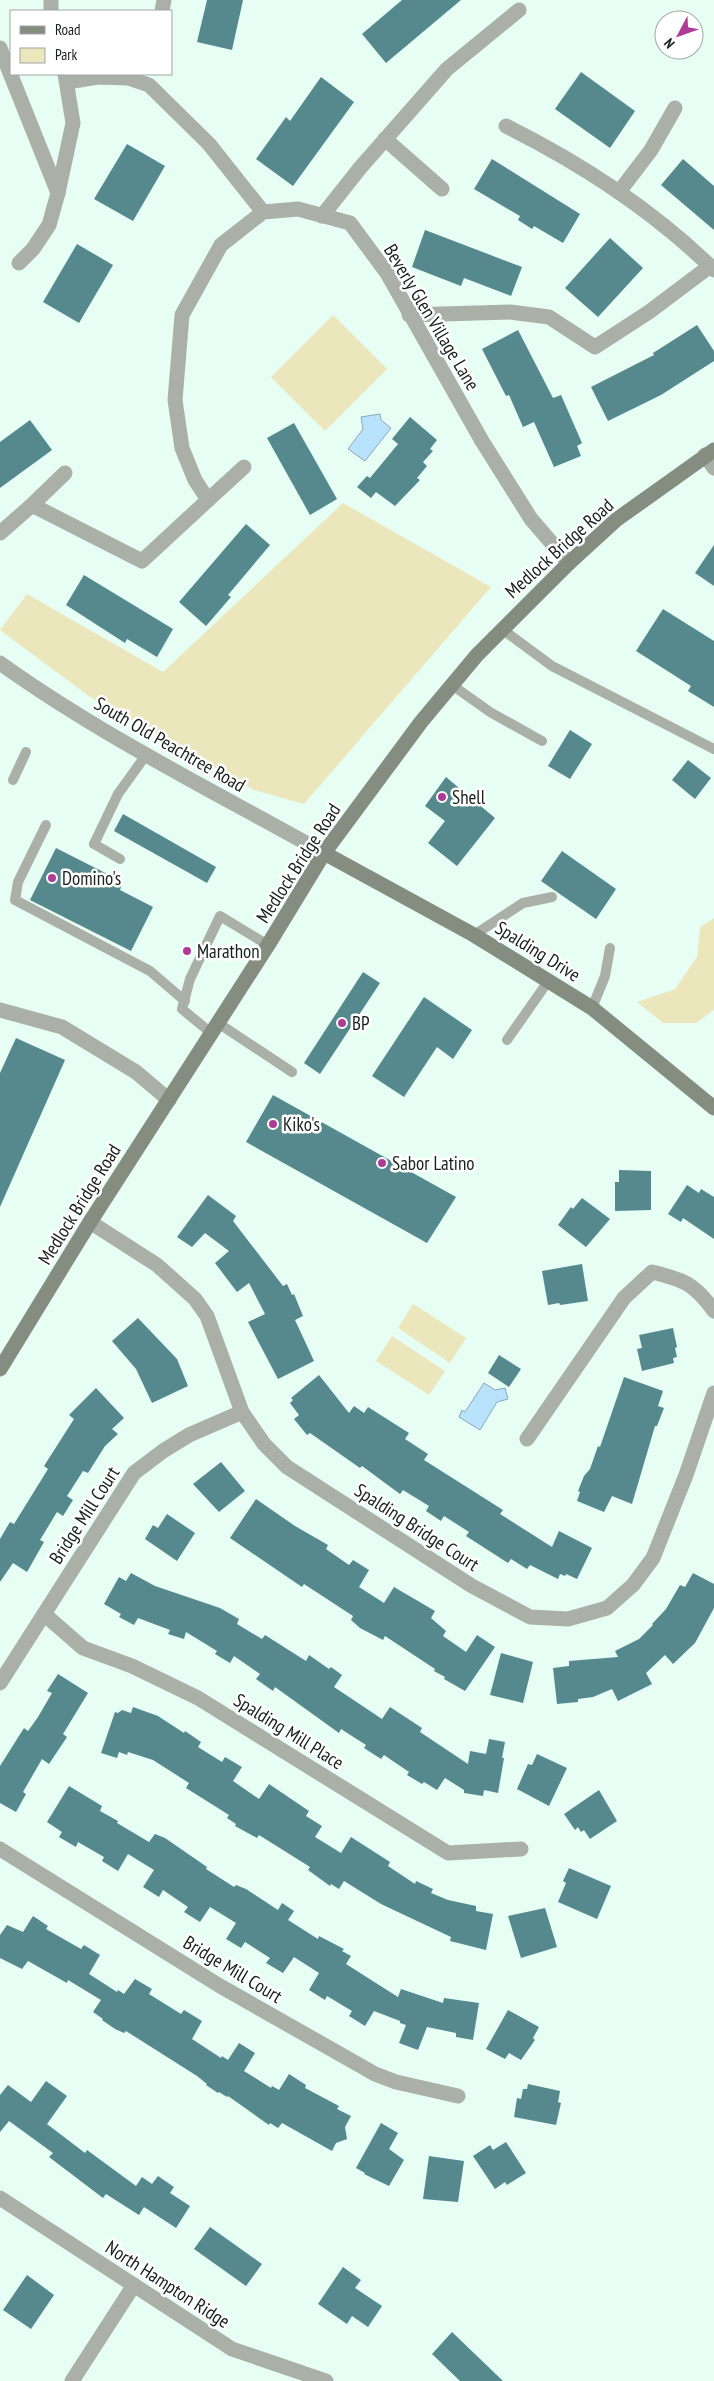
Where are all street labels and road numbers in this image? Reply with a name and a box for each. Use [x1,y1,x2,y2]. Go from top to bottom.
street label: Beverly Glen Village Lane [379,240,485,395]
street label: Medlock Bridge Road [500,493,618,603]
street label: South Old Peachtree Road [90,691,250,797]
street label: Medlock Bridge Road [250,799,346,927]
street label: Spalding Drive [491,915,585,987]
street label: Medlock Bridge Road [32,1139,126,1269]
street label: Bridge Mill Court [44,1461,125,1568]
street label: Spalding Bridge Court [350,1478,484,1577]
street label: Spalding Mill Place [229,1688,349,1774]
street label: Bridge Mill Court [179,1930,288,2008]
street label: North Hampton Ridge [101,2235,235,2333]

